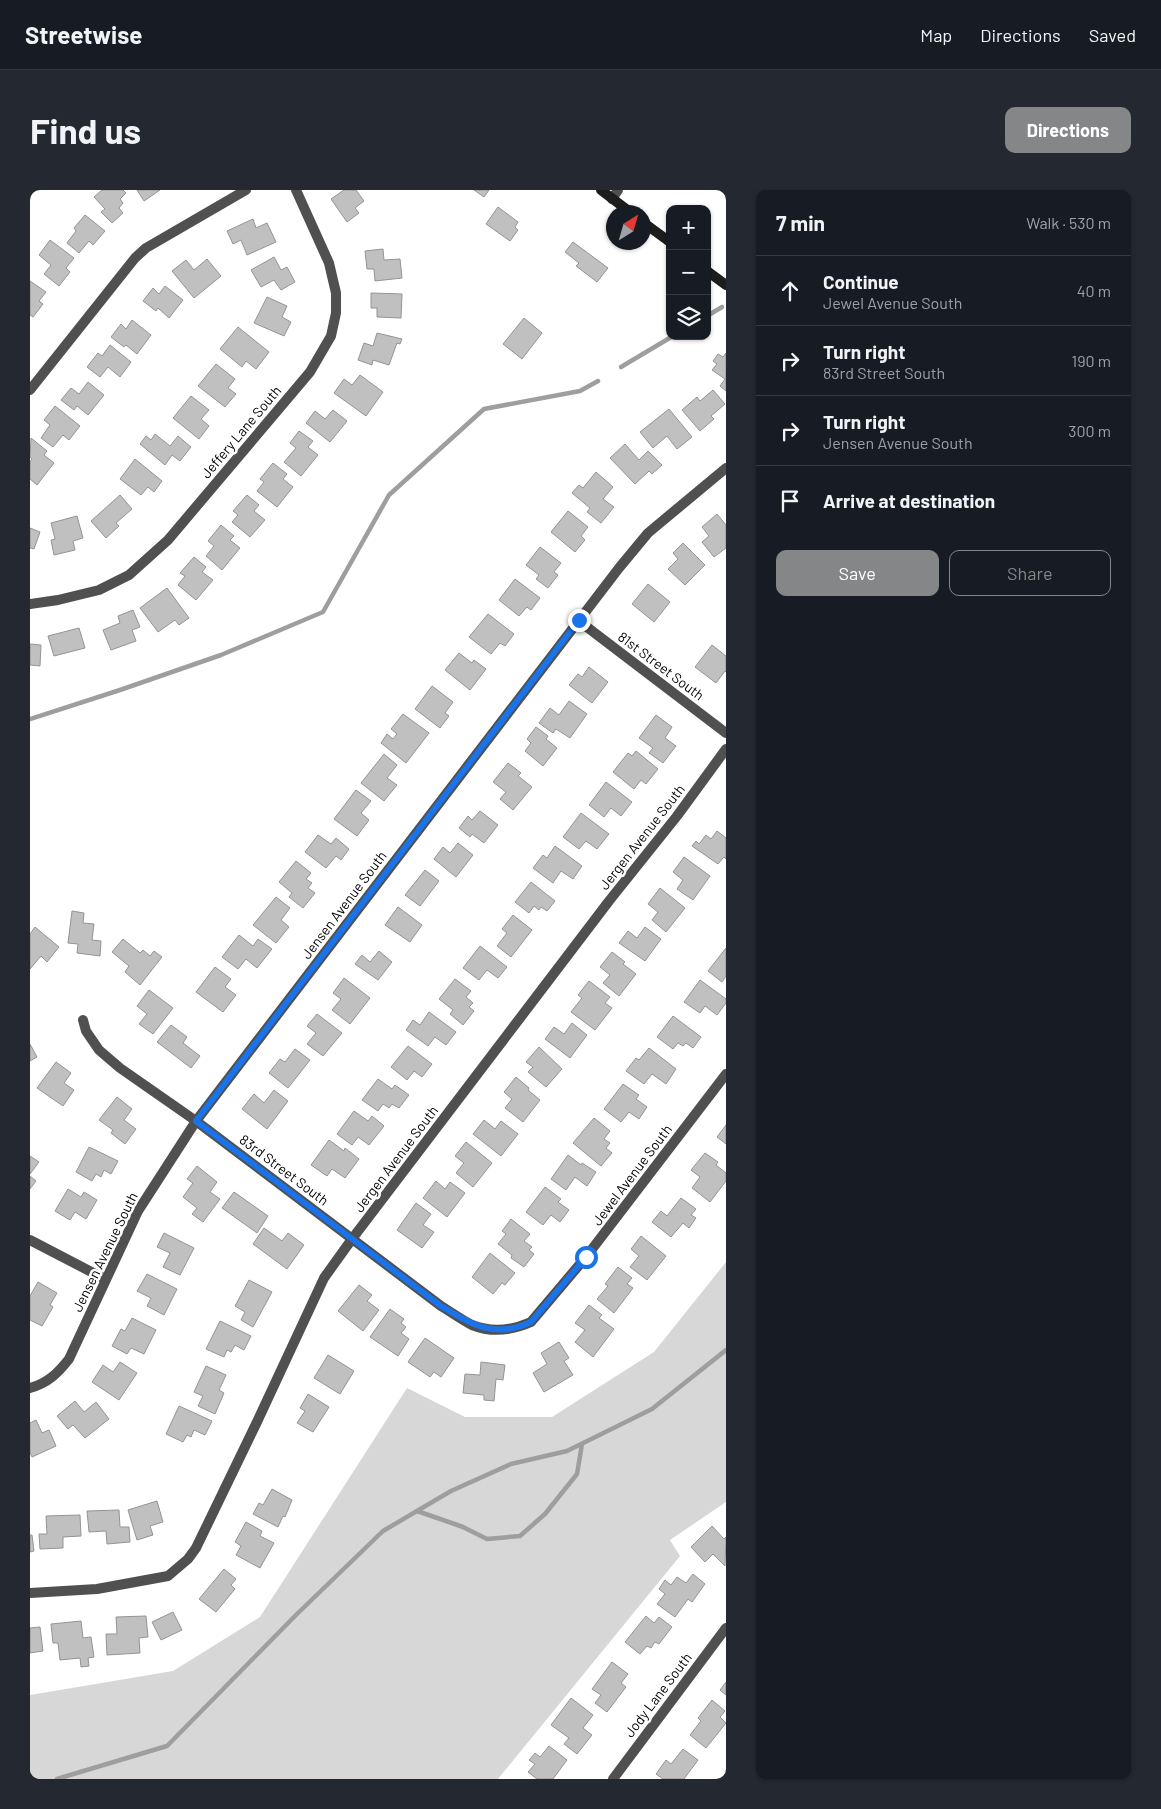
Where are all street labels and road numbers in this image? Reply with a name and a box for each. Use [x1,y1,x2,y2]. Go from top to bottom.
street label: Jeffery Lane South [197,382,284,481]
street label: 81st Street South [615,628,708,704]
street label: Jergen Avenue South [595,781,688,893]
street label: Jensen Avenue South [297,847,390,962]
street label: Jergen Avenue South [350,1102,441,1215]
street label: Jewel Avenue South [588,1121,675,1229]
street label: 83rd Street South [236,1131,332,1209]
street label: Jensen Avenue South [68,1189,141,1314]
street label: Jody Lane South [620,1649,695,1740]

